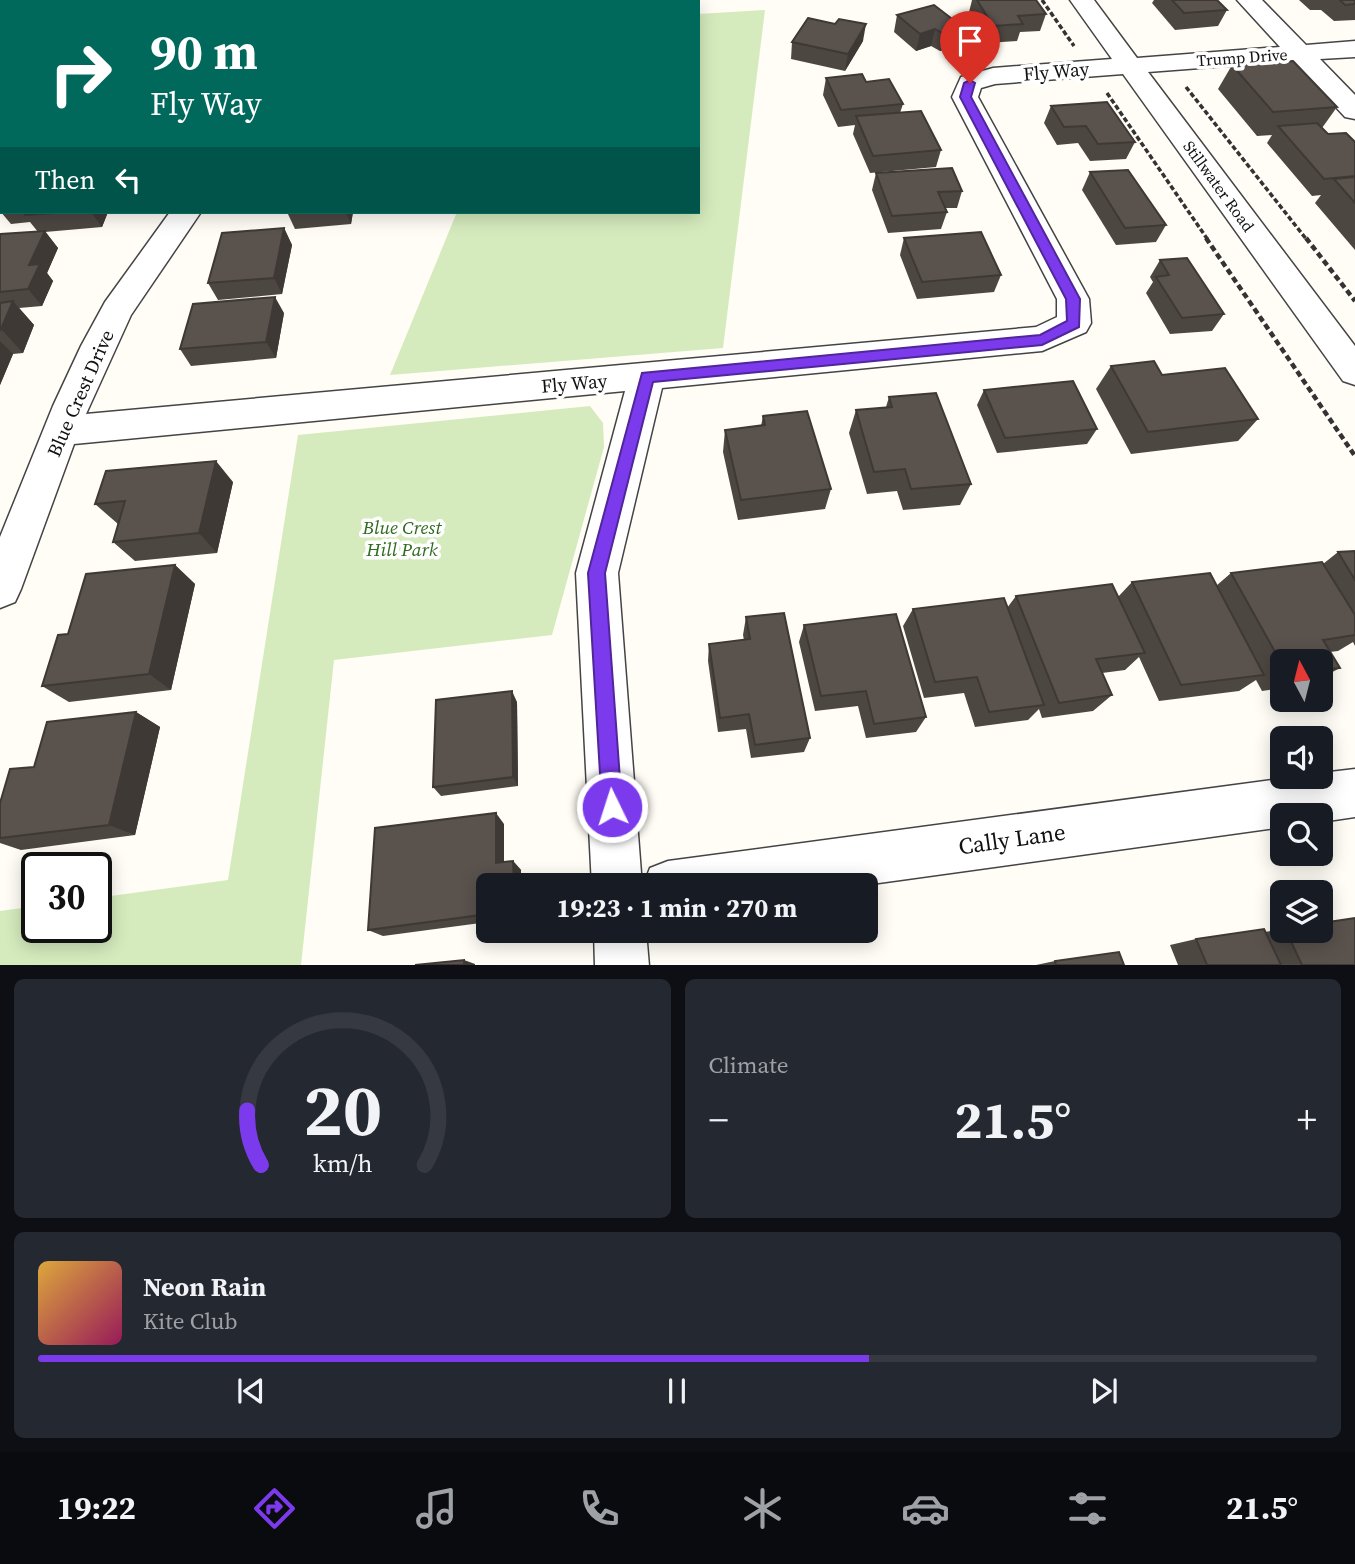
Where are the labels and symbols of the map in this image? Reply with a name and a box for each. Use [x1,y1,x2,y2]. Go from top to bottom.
pin [940,11,1000,83]
street label: Trump Drive [1196,43,1288,71]
street label: Fly Way [1022,55,1090,87]
street label: Stillwater Road [1178,136,1260,236]
street label: Blue Crest Drive [40,325,120,461]
street label: Fly Way [540,367,608,399]
park label: Blue Crest Hill Park [362,514,442,562]
north arrow [1270,649,1334,712]
position arrow [575,770,649,844]
street label: Cally Lane [956,816,1068,862]
speed limit sign: 30 [21,852,112,943]

